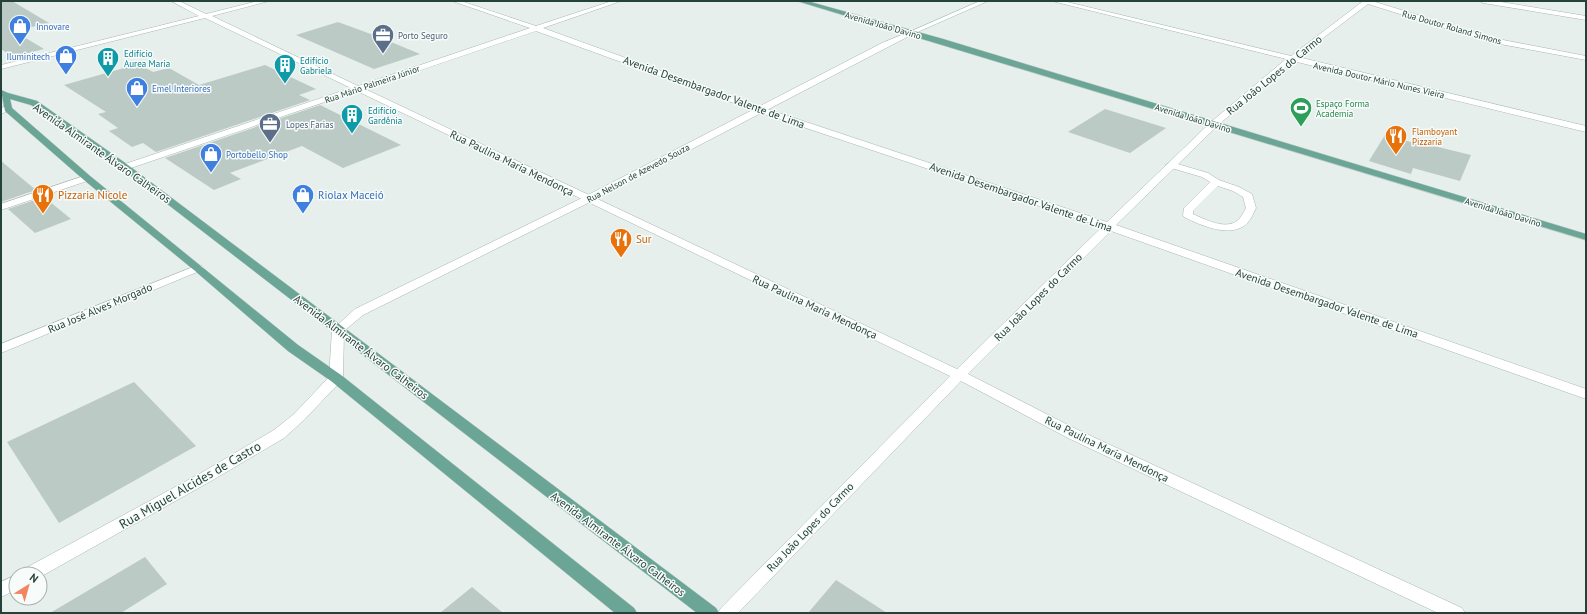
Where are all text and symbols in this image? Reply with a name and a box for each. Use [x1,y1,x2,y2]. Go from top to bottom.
street label: Rua Doutor Roland Simons [1401,8,1503,47]
street label: Avenida João Davino [844,9,923,41]
shop icon: Innovare [7,13,33,46]
place label: Innovare [36,21,70,32]
office icon: Porto Seguro [370,22,396,55]
place label: Porto Seguro [398,30,448,41]
street label: Rua João Lopes do Carmo [1223,32,1325,118]
shop icon: Iluminitech [53,43,79,76]
building icon: Edifício Aurea Maria [95,45,121,78]
place label: Edifício Aurea Maria [124,48,170,69]
place label: Iluminitech [6,51,50,62]
building icon: Edifício Gabriela [272,52,298,85]
street label: Avenida Desembargador Valente de Lima [621,53,807,131]
place label: Edifício Gabriela [300,55,332,76]
street label: Avenida Doutor Mário Nunes Vieira [1312,60,1446,100]
street label: Rua Mário Palmeira Júnior [323,63,421,105]
shop icon: Emel Interiores [124,75,150,108]
place label: Emel Interiores [152,83,211,94]
sports icon: Espaço Forma Academia [1288,95,1314,128]
place label: Espaço Forma Academia [1316,98,1369,119]
street label: Avenida Almirante Álvaro Calheiros [30,100,174,206]
street label: Avenida João Davino [1154,101,1232,135]
building icon: Edifício Gardênia [339,102,365,135]
place label: Edifício Gardênia [368,105,402,126]
office icon: Lopes Farias [257,111,283,144]
place label: Lopes Farias [286,119,334,130]
restaurant icon: Flamboyant Pizzaria [1383,123,1409,156]
place label: Flamboyant Pizzaria [1412,126,1457,147]
street label: Rua Paulina Maria Mendonça [448,127,576,199]
shop icon: Portobello Shop [198,141,224,174]
street label: Rua Nelson de Azevedo Souza [585,141,691,205]
place label: Portobello Shop [226,149,288,160]
street label: Avenida Desembargador Valente de Lima [928,159,1114,235]
restaurant icon: Pizzaria Nicole [30,182,56,215]
shop icon: Riolax Maceió [290,182,316,215]
place label: Pizzaria Nicole [58,188,128,202]
place label: Riolax Maceió [318,188,384,202]
street label: Avenida João Davino [1464,195,1542,229]
restaurant icon: Sur [608,226,634,259]
place label: Sur [636,232,652,246]
street label: Rua João Lopes do Carmo [991,250,1085,344]
street label: Avenida Desembargador Valente de Lima [1234,265,1420,341]
street label: Rua Paulina Maria Mendonça [750,272,880,342]
street label: Rua José Alves Morgado [46,280,154,336]
street label: Avenida Almirante Álvaro Calheiros [291,292,431,402]
street label: Rua Paulina Maria Mendonça [1043,413,1171,485]
street label: Rua Miguel Alcides de Castro [116,437,264,533]
street label: Rua João Lopes do Carmo [764,479,856,575]
street label: Avenida Almirante Álvaro Calheiros [548,489,688,599]
north arrow [8,566,48,606]
text: N [27,570,41,586]

